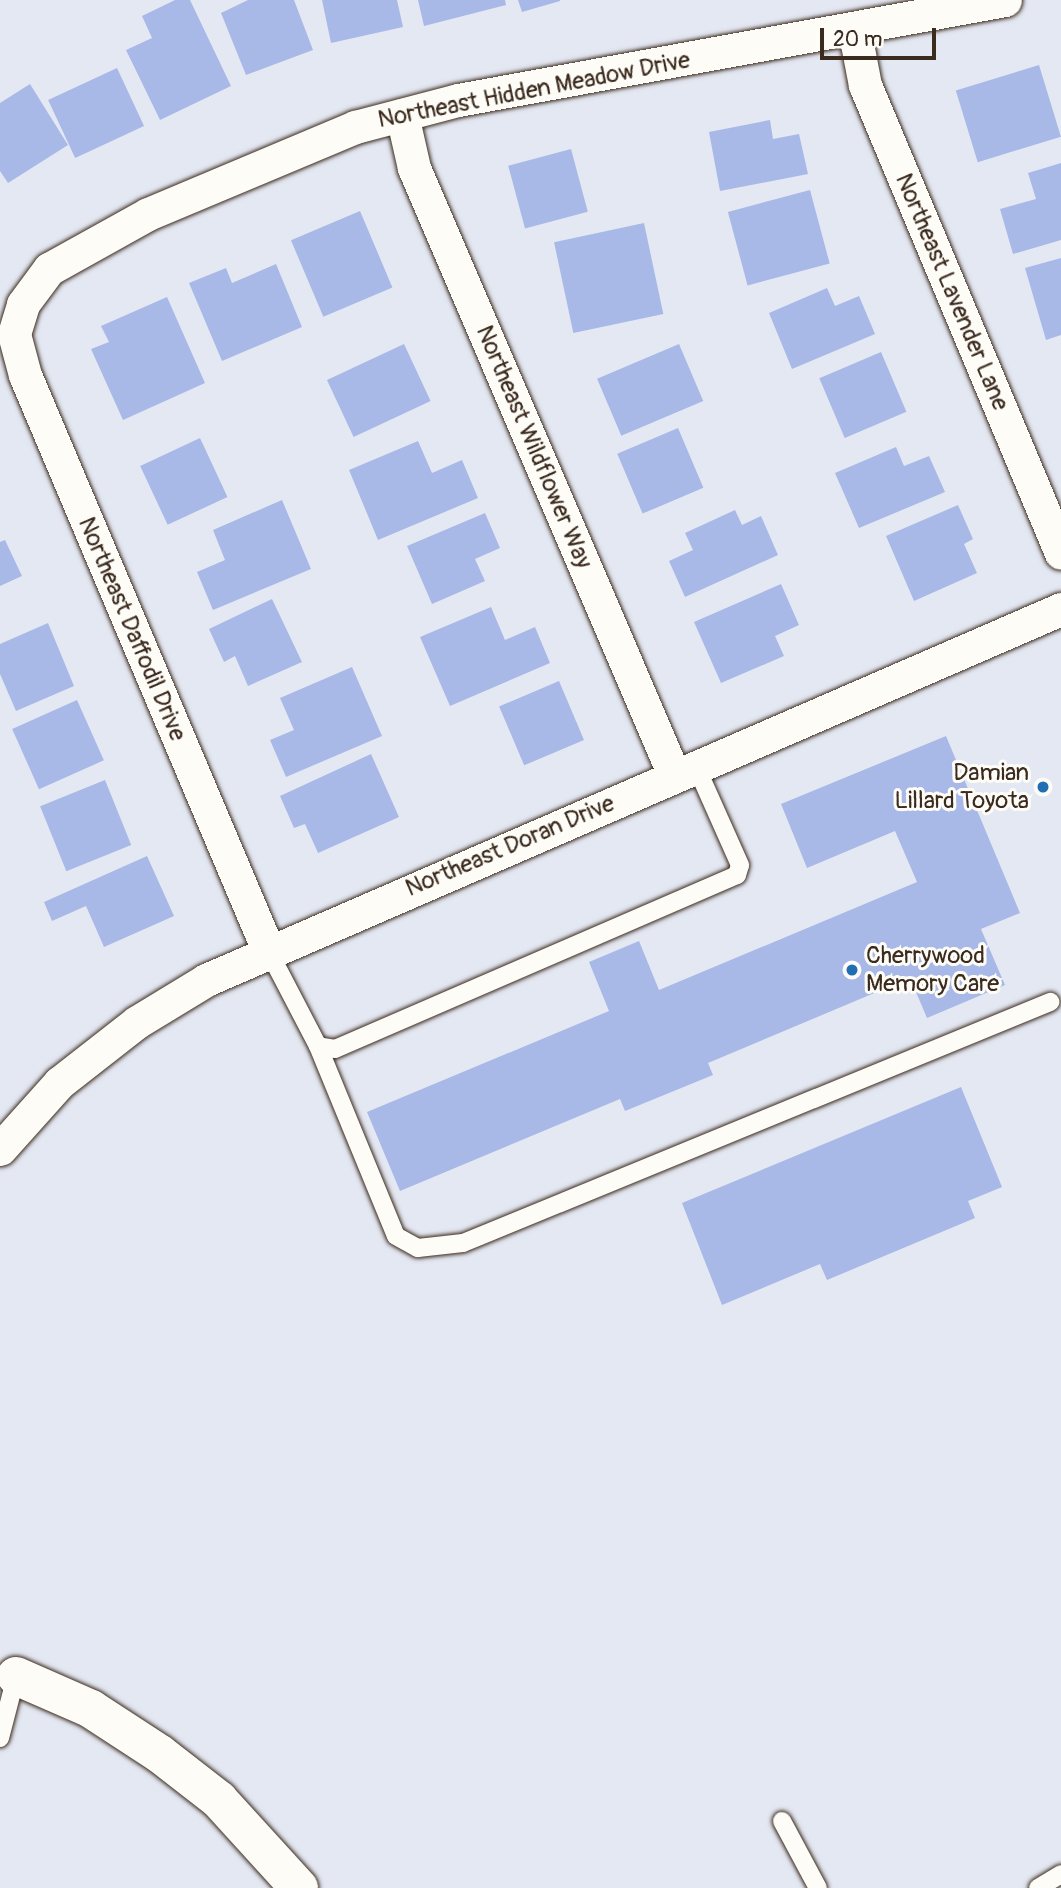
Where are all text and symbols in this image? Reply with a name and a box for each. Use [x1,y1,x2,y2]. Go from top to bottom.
scale bar [823,14,939,58]
text: 20 m [833,26,882,53]
street label: Northeast Hidden Meadow Drive [375,46,693,134]
street label: Northeast Lavender Lane [889,169,1015,415]
street label: Northeast Wildflower Way [470,321,598,573]
street label: Northeast Daffodil Drive [72,513,192,745]
place label: Damian Lillard Toyota [894,759,1029,815]
marker: Damian Lillard Toyota [1035,779,1051,795]
street label: Northeast Doran Drive [401,789,619,903]
place label: Cherrywood Memory Care [866,942,999,998]
marker: Cherrywood Memory Care [844,962,860,978]

